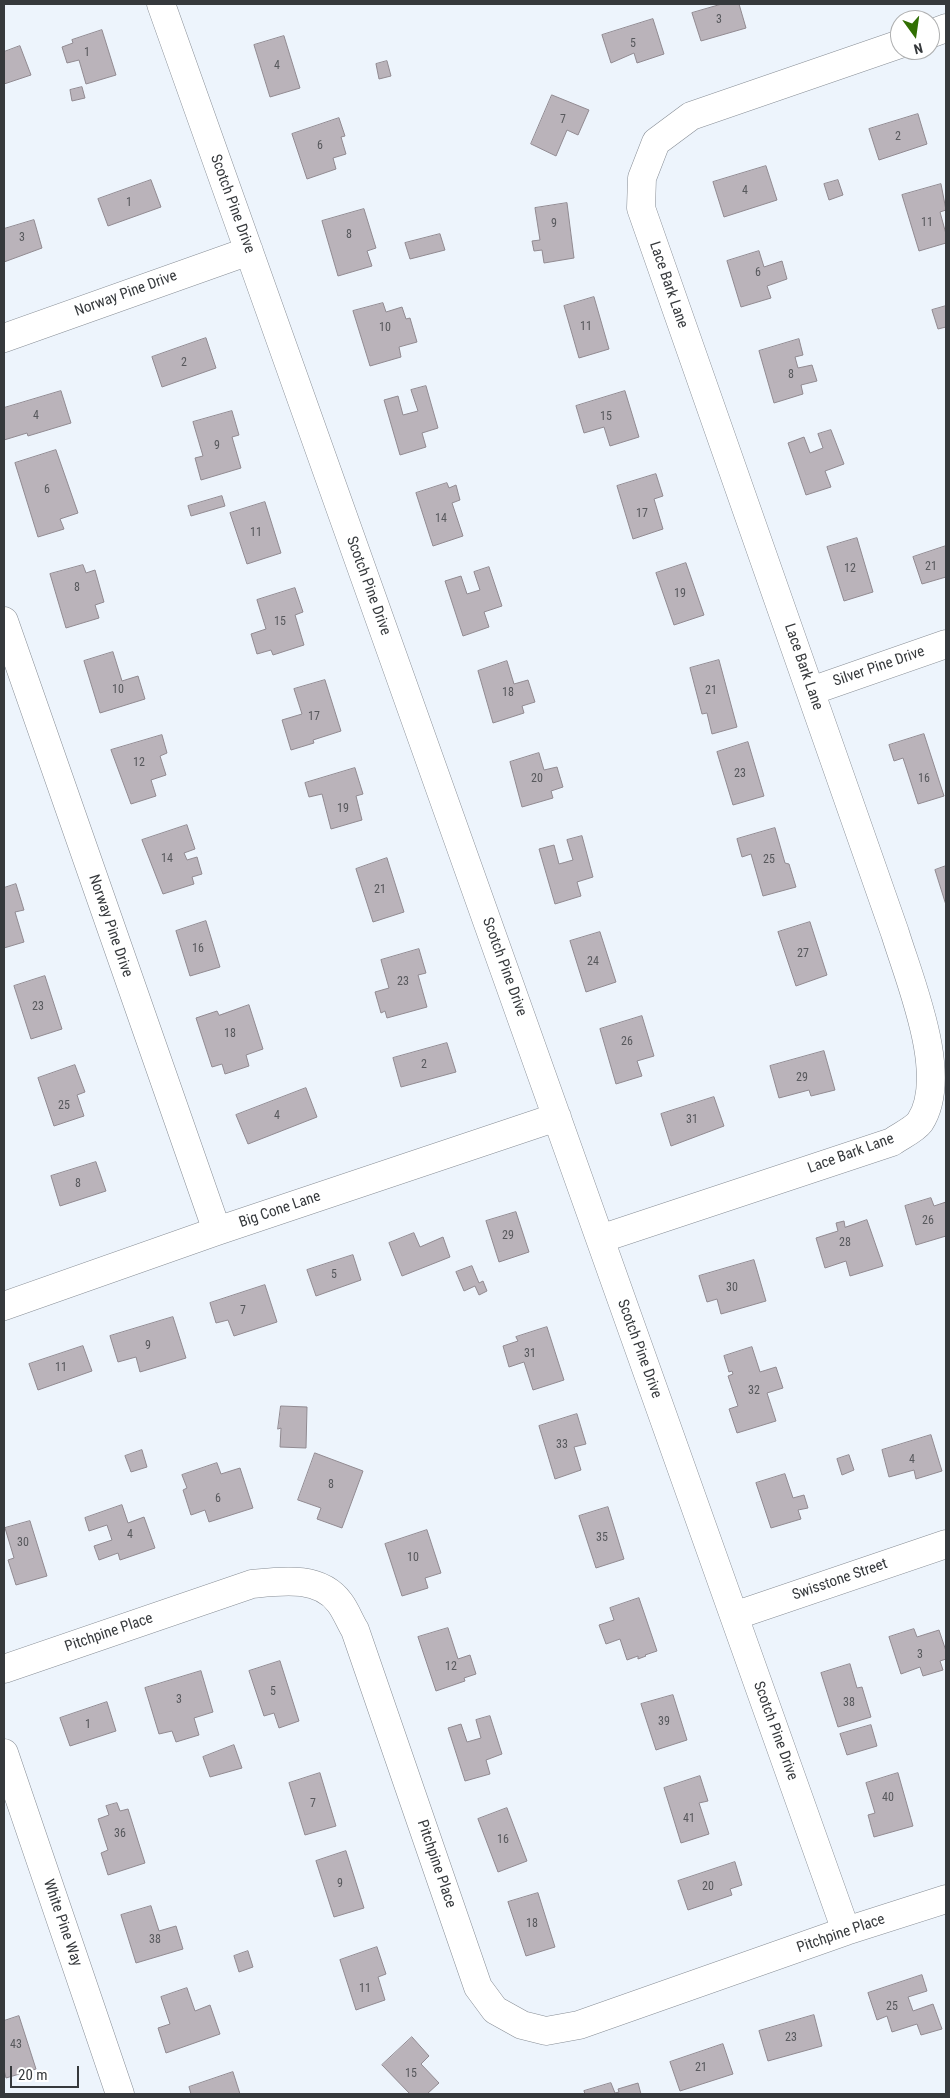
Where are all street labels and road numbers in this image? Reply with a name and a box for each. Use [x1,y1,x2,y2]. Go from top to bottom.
street label: Scotch Pine Drive [206,152,258,256]
street label: Lace Bark Lane [645,239,691,331]
street label: Norway Pine Drive [72,267,180,321]
street label: Scotch Pine Drive [342,534,394,638]
street label: Lace Bark Lane [780,621,826,713]
street label: Silver Pine Drive [831,643,927,691]
street label: Norway Pine Drive [84,872,136,980]
street label: Scotch Pine Drive [478,915,530,1019]
street label: Lace Bark Lane [805,1130,897,1178]
street label: Big Cone Lane [237,1188,323,1232]
street label: Scotch Pine Drive [613,1297,665,1401]
street label: Swisstone Street [790,1555,890,1605]
street label: Pitchpine Place [63,1610,155,1656]
street label: Scotch Pine Drive [749,1679,801,1783]
street label: Pitchpine Place [413,1818,459,1910]
street label: White Pine Way [39,1877,85,1969]
street label: Pitchpine Place [795,1911,887,1957]

